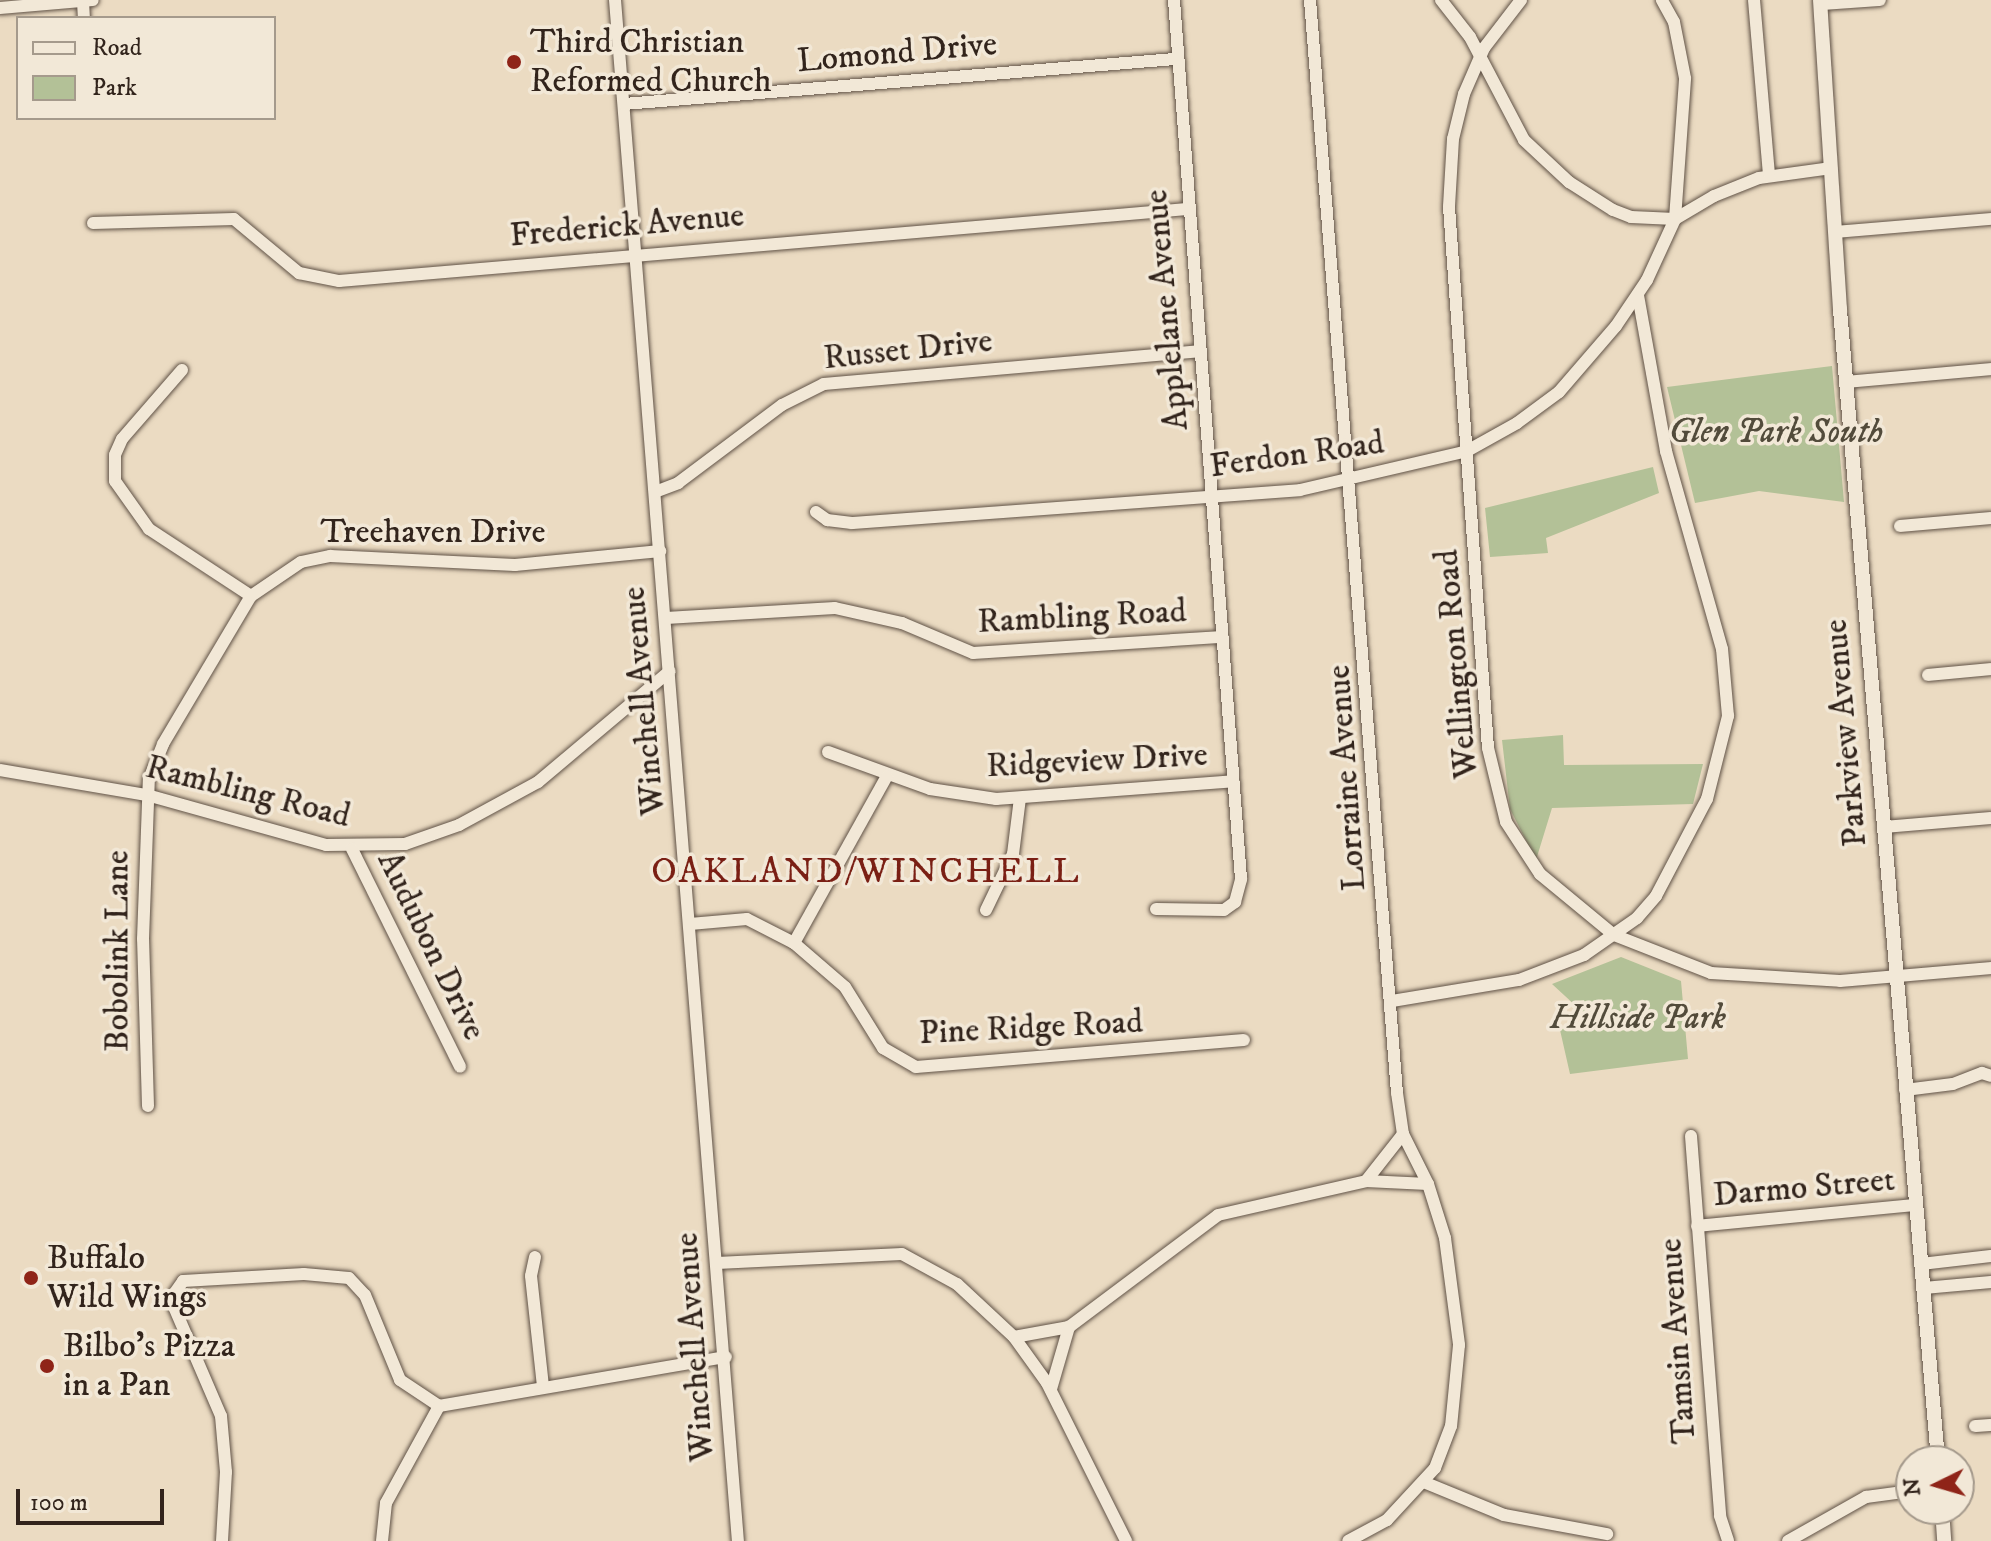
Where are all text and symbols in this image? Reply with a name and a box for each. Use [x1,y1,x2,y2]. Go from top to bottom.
legend [16,16,276,120]
place label: Third Christian Reformed Church [530,22,772,102]
street label: Lomond Drive [795,24,999,82]
text: Road [92,33,142,63]
marker: Third Christian Reformed Church [505,53,523,71]
text: Park [92,73,137,103]
street label: Applelane Avenue [1136,188,1198,432]
street label: Frederick Avenue [508,195,746,257]
street label: Russet Drive [821,321,995,379]
park label: Glen Park South [1669,413,1883,453]
street label: Ferdon Road [1207,423,1387,487]
street label: Treehaven Drive [321,513,545,553]
street label: Wellington Road [1427,548,1487,780]
street label: Winchell Avenue [614,585,674,817]
street label: Rambling Road [976,591,1188,643]
street label: Parkview Avenue [1816,617,1876,849]
street label: Lorraine Avenue [1319,664,1375,892]
street label: Ridgeview Drive [985,735,1209,787]
street label: Rambling Road [142,747,354,837]
street label: Audubon Drive [368,845,494,1047]
street label: Bobolink Lane [98,850,138,1052]
district label: OAKLAND/WINCHELL [651,850,1081,894]
park label: Hillside Park [1550,999,1726,1039]
street label: Pine Ridge Road [918,1002,1144,1054]
street label: Darmo Street [1712,1160,1896,1216]
street label: Winchell Avenue [667,1231,723,1463]
street label: Tamsin Avenue [1650,1237,1706,1445]
place label: Buffalo Wild Wings [47,1238,207,1318]
marker: Buffalo Wild Wings [22,1269,40,1287]
place label: Bilbo's Pizza in a Pan [63,1326,235,1406]
marker: Bilbo's Pizza in a Pan [38,1357,56,1375]
north arrow [1895,1445,1975,1525]
scale bar [20,1473,168,1523]
text: N [1898,1477,1927,1497]
text: 100 m [30,1488,88,1518]

